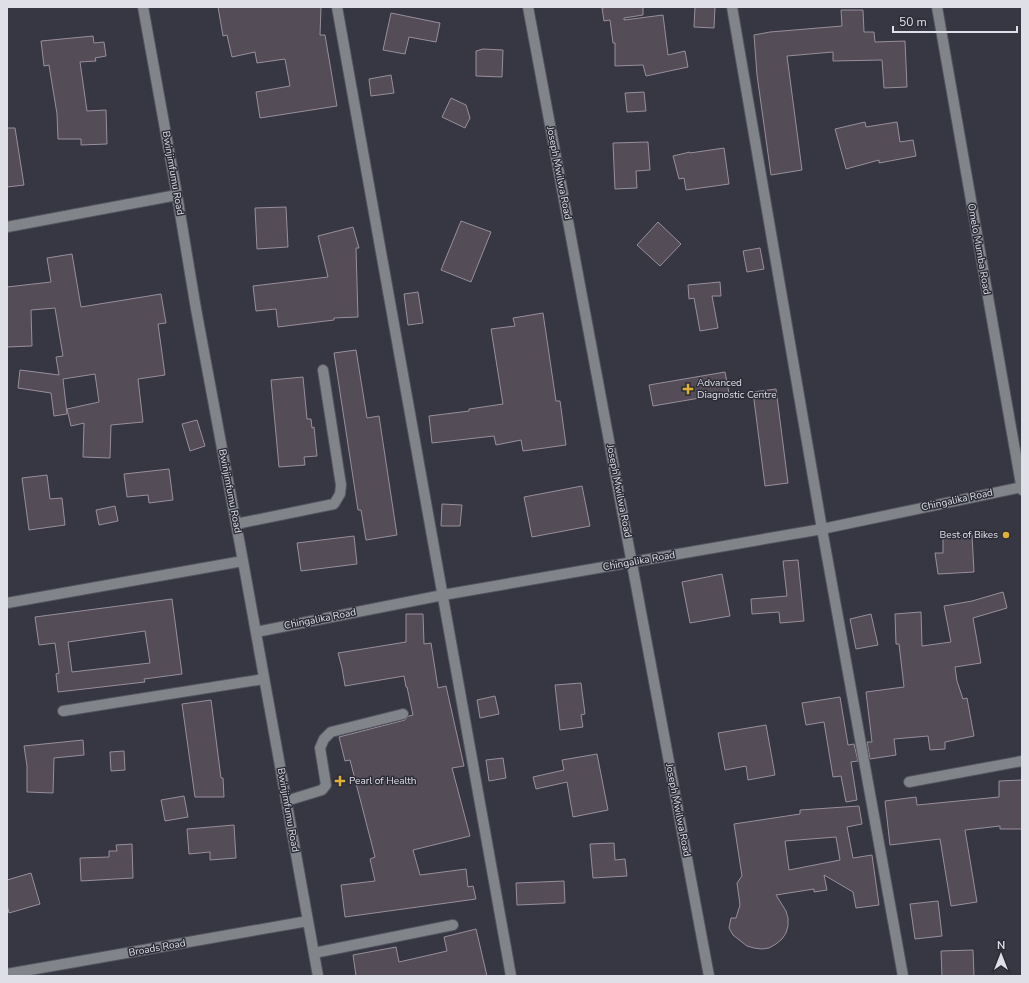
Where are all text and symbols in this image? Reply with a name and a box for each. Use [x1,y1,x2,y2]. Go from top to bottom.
scale bar [893,8,1017,34]
text: 50 m [899,14,927,30]
street label: Joseph Mwilwa Road [543,124,575,221]
street label: Bwinjimfumu Road [159,130,187,216]
street label: Omelo Mumba Road [964,202,994,296]
place label: Advanced Diagnostic Centre [697,376,777,402]
marker: Advanced Diagnostic Centre [682,383,694,395]
street label: Joseph Mwilwa Road [603,442,635,539]
street label: Bwinjimfumu Road [215,448,245,534]
street label: Chingalika Road [920,486,994,514]
place label: Best of Bikes [940,528,998,542]
marker: Best of Bikes [1001,530,1011,540]
street label: Chingalika Road [602,548,676,574]
street label: Chingalika Road [283,605,357,633]
street label: Joseph Mwilwa Road [662,761,694,858]
street label: Bwinjimfumu Road [274,767,302,853]
place label: Pearl of Health [349,774,417,788]
marker: Pearl of Health [334,775,346,787]
north arrow [981,935,1021,975]
street label: Broads Road [127,936,187,960]
text: N [997,938,1005,953]

